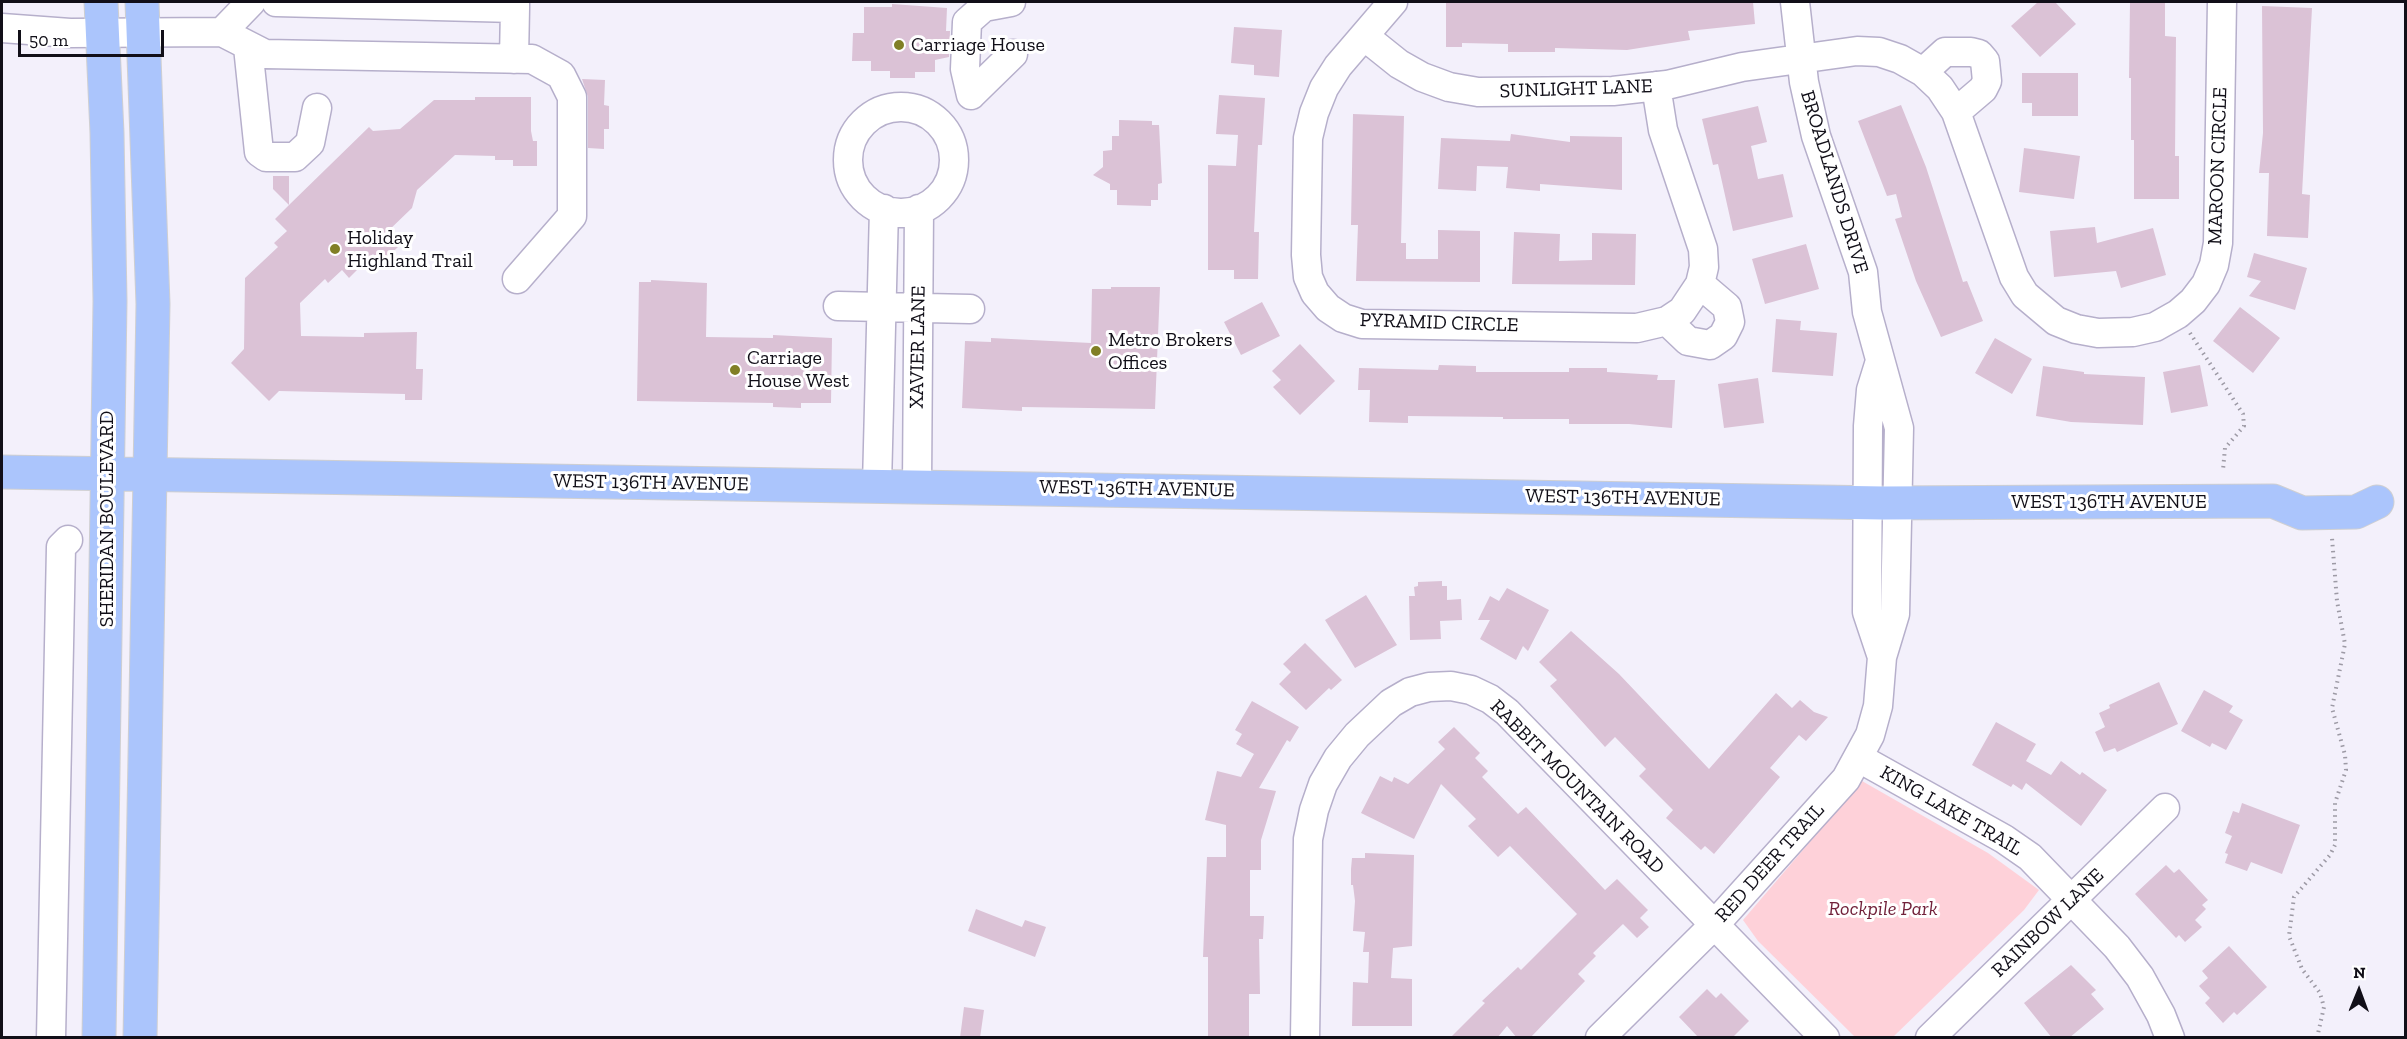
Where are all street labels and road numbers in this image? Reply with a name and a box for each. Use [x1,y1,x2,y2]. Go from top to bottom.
street label: SUNLIGHT LANE [1499,74,1653,104]
street label: BROADLANDS DRIVE [1795,87,1873,277]
street label: MAROON CIRCLE [2203,87,2233,245]
street label: XAVIER LANE [905,285,931,409]
street label: PYRAMID CIRCLE [1359,308,1519,338]
street label: SHERIDAN BOULEVARD [95,411,119,627]
street label: WEST 136TH AVENUE [553,469,749,497]
street label: WEST 136TH AVENUE [1039,475,1235,503]
street label: WEST 136TH AVENUE [1525,484,1721,512]
street label: WEST 136TH AVENUE [2011,490,2207,514]
street label: RABBIT MOUNTAIN ROAD [1485,695,1669,879]
street label: KING LAKE TRAIL [1876,761,2026,861]
street label: RED DEER TRAIL [1710,798,1830,928]
street label: RAINBOW LANE [1987,864,2109,982]

